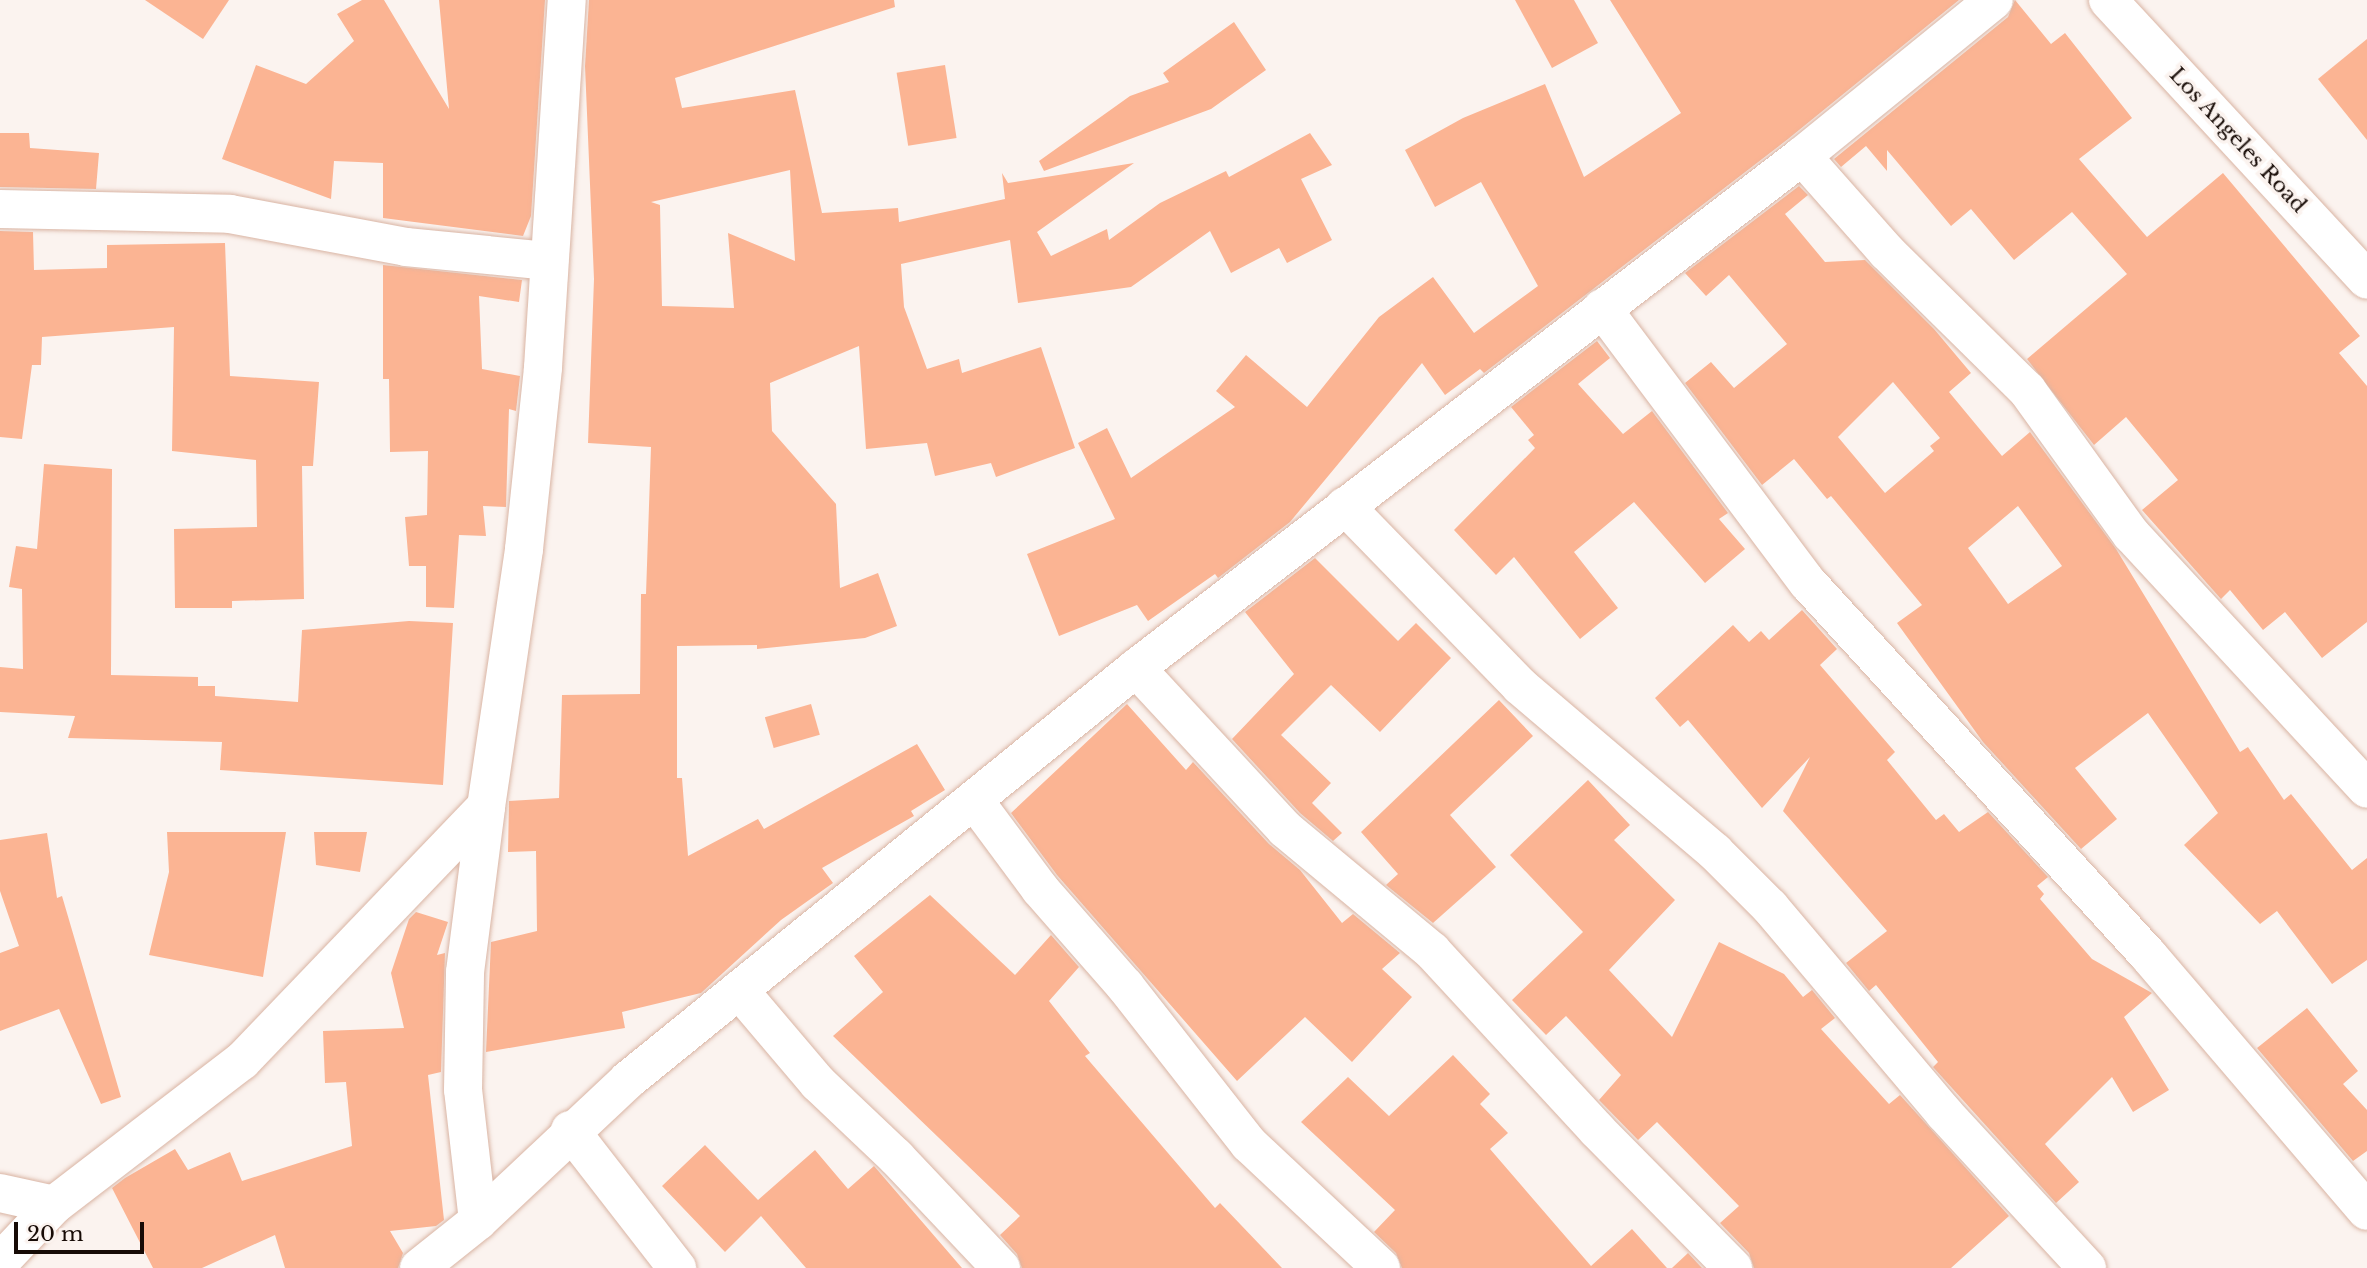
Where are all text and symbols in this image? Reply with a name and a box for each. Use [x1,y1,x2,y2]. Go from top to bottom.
street label: Los Angeles Road [2164,62,2312,218]
scale bar [18,1208,147,1252]
text: 20 m [27,1221,84,1247]

